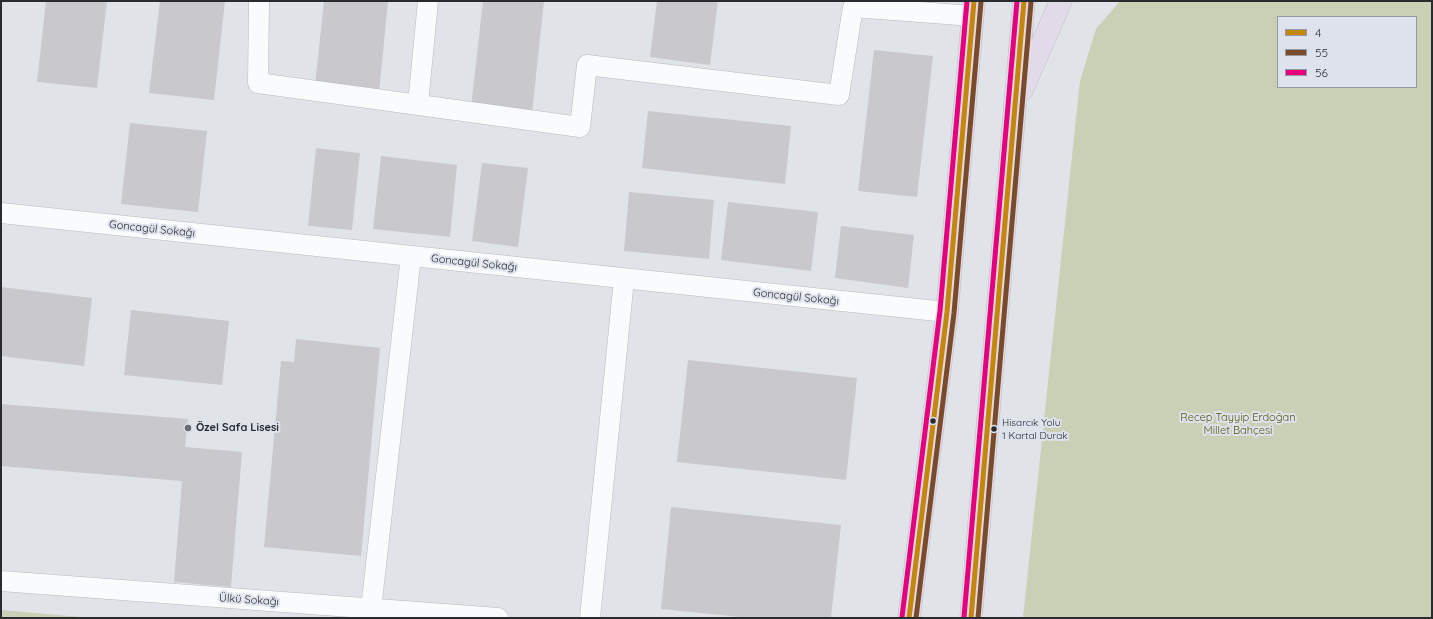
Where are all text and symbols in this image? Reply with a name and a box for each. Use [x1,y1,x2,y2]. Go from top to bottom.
legend [1277,16,1417,88]
text: 4 [1315,25,1321,40]
text: 55 [1315,45,1328,60]
text: 56 [1315,65,1328,80]
street label: Goncagül Sokağı [108,218,196,240]
street label: Goncagül Sokağı [430,252,518,274]
street label: Goncagül Sokağı [752,286,840,308]
park label: Recep Tayyip Erdoğan Millet Bahçesi [1180,411,1296,437]
unlabelled marker [928,416,938,426]
place label: Hisarcık Yolu 1 Kartal Durak [1002,417,1068,440]
place label: Özel Safa Lisesi [196,421,279,435]
marker: Özel Safa Lisesi [183,423,193,433]
marker: Hisarcık Yolu 1 Kartal Durak [989,424,999,434]
street label: Ülkü Sokağı [219,591,279,609]

